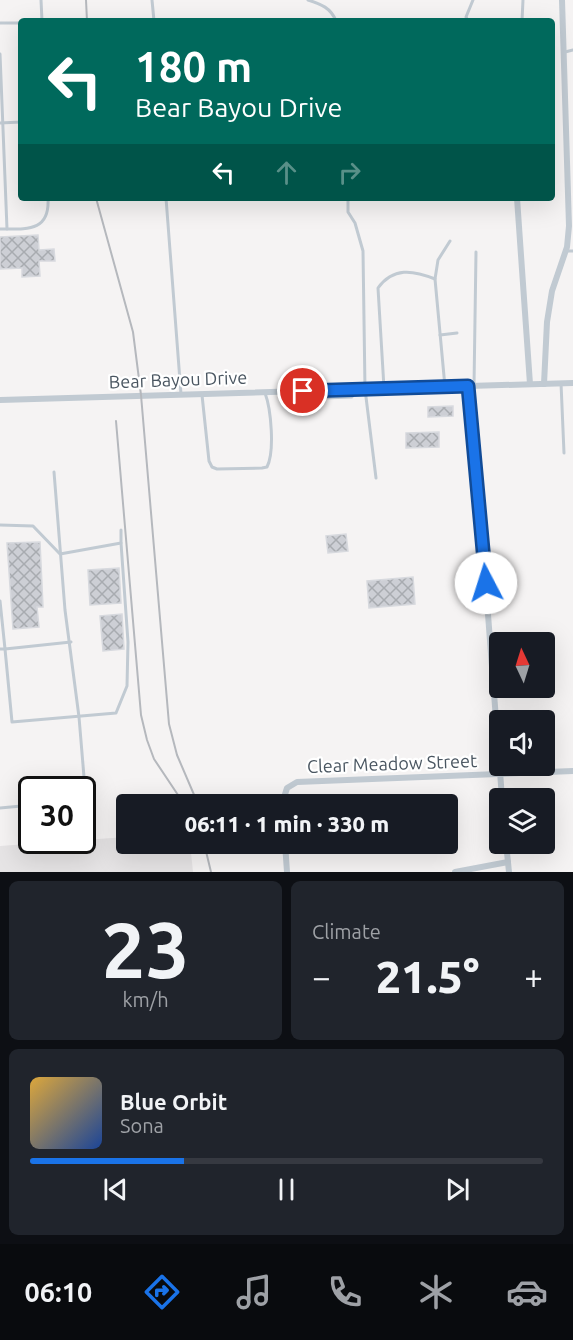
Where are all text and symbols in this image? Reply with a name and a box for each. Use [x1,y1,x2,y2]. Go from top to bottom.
icon: left [36,42,114,120]
text: 180 m [135,43,252,90]
text: Bear Bayou Drive [135,92,343,122]
icon: left [207,156,240,189]
icon: ahead [270,156,303,189]
icon: right [333,156,366,189]
pin [277,365,328,416]
street label: Bear Bayou Drive [109,367,247,391]
icon: arrive [286,374,319,407]
position arrow [454,551,518,615]
north arrow [489,632,555,698]
map controls [489,632,555,854]
button: sound [489,710,555,776]
street label: Clear Meadow Street [307,750,477,776]
speed limit sign: 30 [18,776,96,854]
button: layers [489,788,555,854]
text: 06:11 · 1 min · 330 m [185,811,389,836]
text: 23 [102,905,189,993]
text: Climate [312,920,381,943]
text: 21.5° [376,951,479,1002]
text: − [312,958,331,995]
text: + [524,958,543,995]
text: km/h [122,988,169,1011]
text: Blue Orbit [120,1089,227,1114]
text: Sona [120,1114,164,1137]
icon: previous [99,1173,132,1206]
icon: pause [270,1173,303,1206]
icon: next [441,1173,474,1206]
icon: directions [141,1271,183,1313]
icon: music [233,1271,275,1313]
icon: phone [324,1271,366,1313]
icon: climate [415,1271,457,1313]
icon: car [506,1271,548,1313]
text: 06:10 [25,1277,92,1307]

